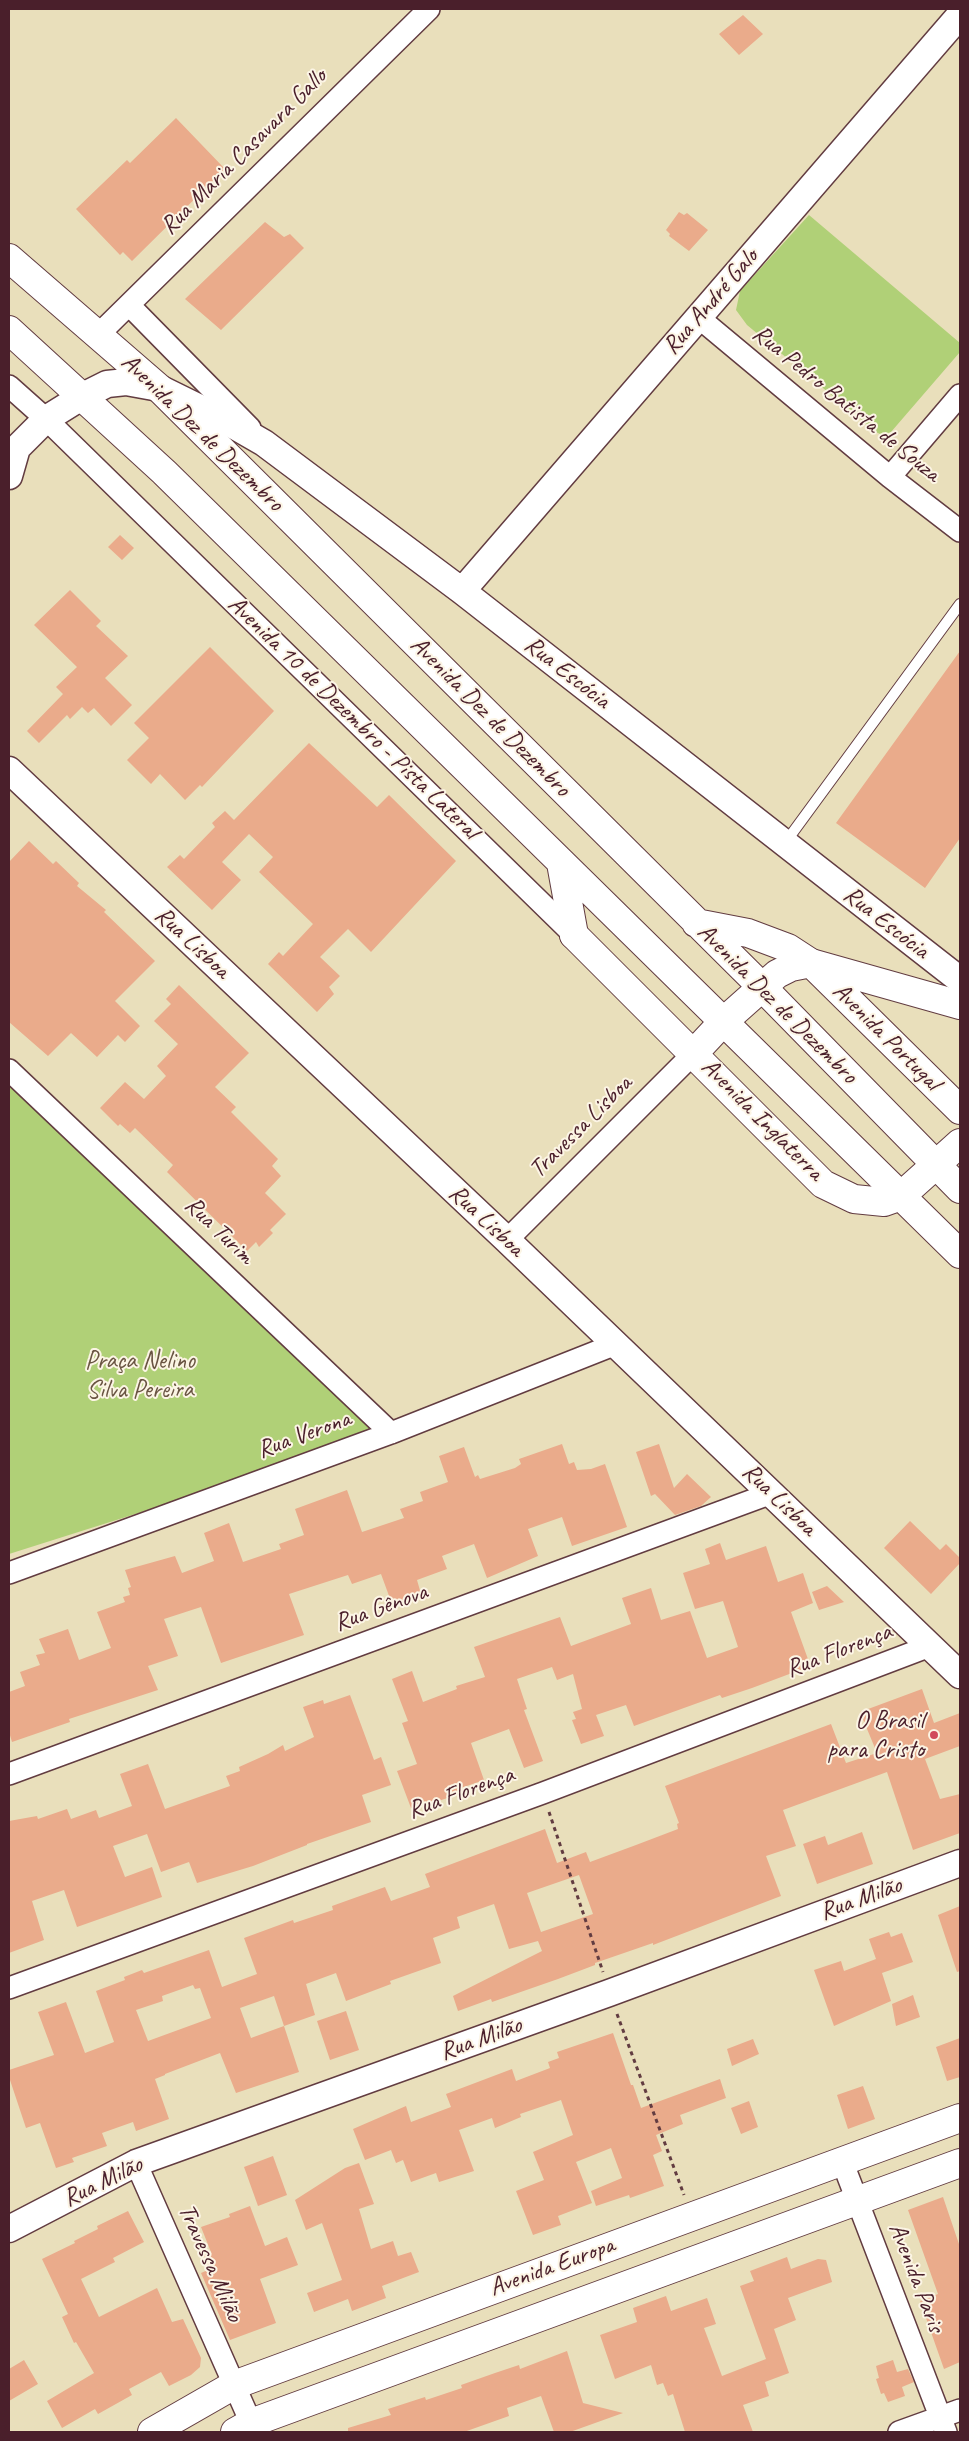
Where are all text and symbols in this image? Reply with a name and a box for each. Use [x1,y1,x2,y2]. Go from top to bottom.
street label: Rua Maria Casavara Gallo [155,63,333,241]
street label: Rua André Galo [657,243,765,361]
street label: Rua Pedro Batista de Souza [746,319,946,489]
street label: Avenida Dez de Dezembro [114,348,290,518]
street label: Avenida 10 de Dezembro - Pista Lateral [221,590,485,846]
street label: Rua Escócia [518,630,616,716]
street label: Avenida Dez de Dezembro [404,631,576,803]
street label: Rua Escócia [837,880,935,966]
street label: Rua Lisboa [148,901,236,985]
street label: Avenida Dez de Dezembro [691,918,863,1090]
street label: Avenida Portugal [826,977,946,1097]
street label: Avenida Inglaterra [695,1053,829,1187]
street label: Travessa Lisboa [523,1069,639,1185]
street label: Rua Lisboa [442,1179,530,1263]
street label: Rua Turim [178,1191,260,1271]
park label: Praça Nelino Silva Pereira [85,1346,195,1405]
street label: Rua Verona [253,1404,355,1466]
street label: Rua Lisboa [735,1457,823,1543]
street label: Rua Gênova [330,1577,432,1639]
street label: Rua Florença [782,1617,896,1685]
place label: O Brasil para Cristo [827,1706,924,1765]
marker: O Brasil para Cristo [928,1729,940,1741]
street label: Rua Florença [404,1760,518,1826]
street label: Rua Milão [816,1870,906,1928]
street label: Rua Milão [436,2010,526,2068]
street label: Rua Milão [58,2150,148,2214]
street label: Travessa Milão [171,2199,249,2327]
street label: Avenida Paris [881,2219,951,2337]
street label: Avenida Europa [485,2231,619,2303]

